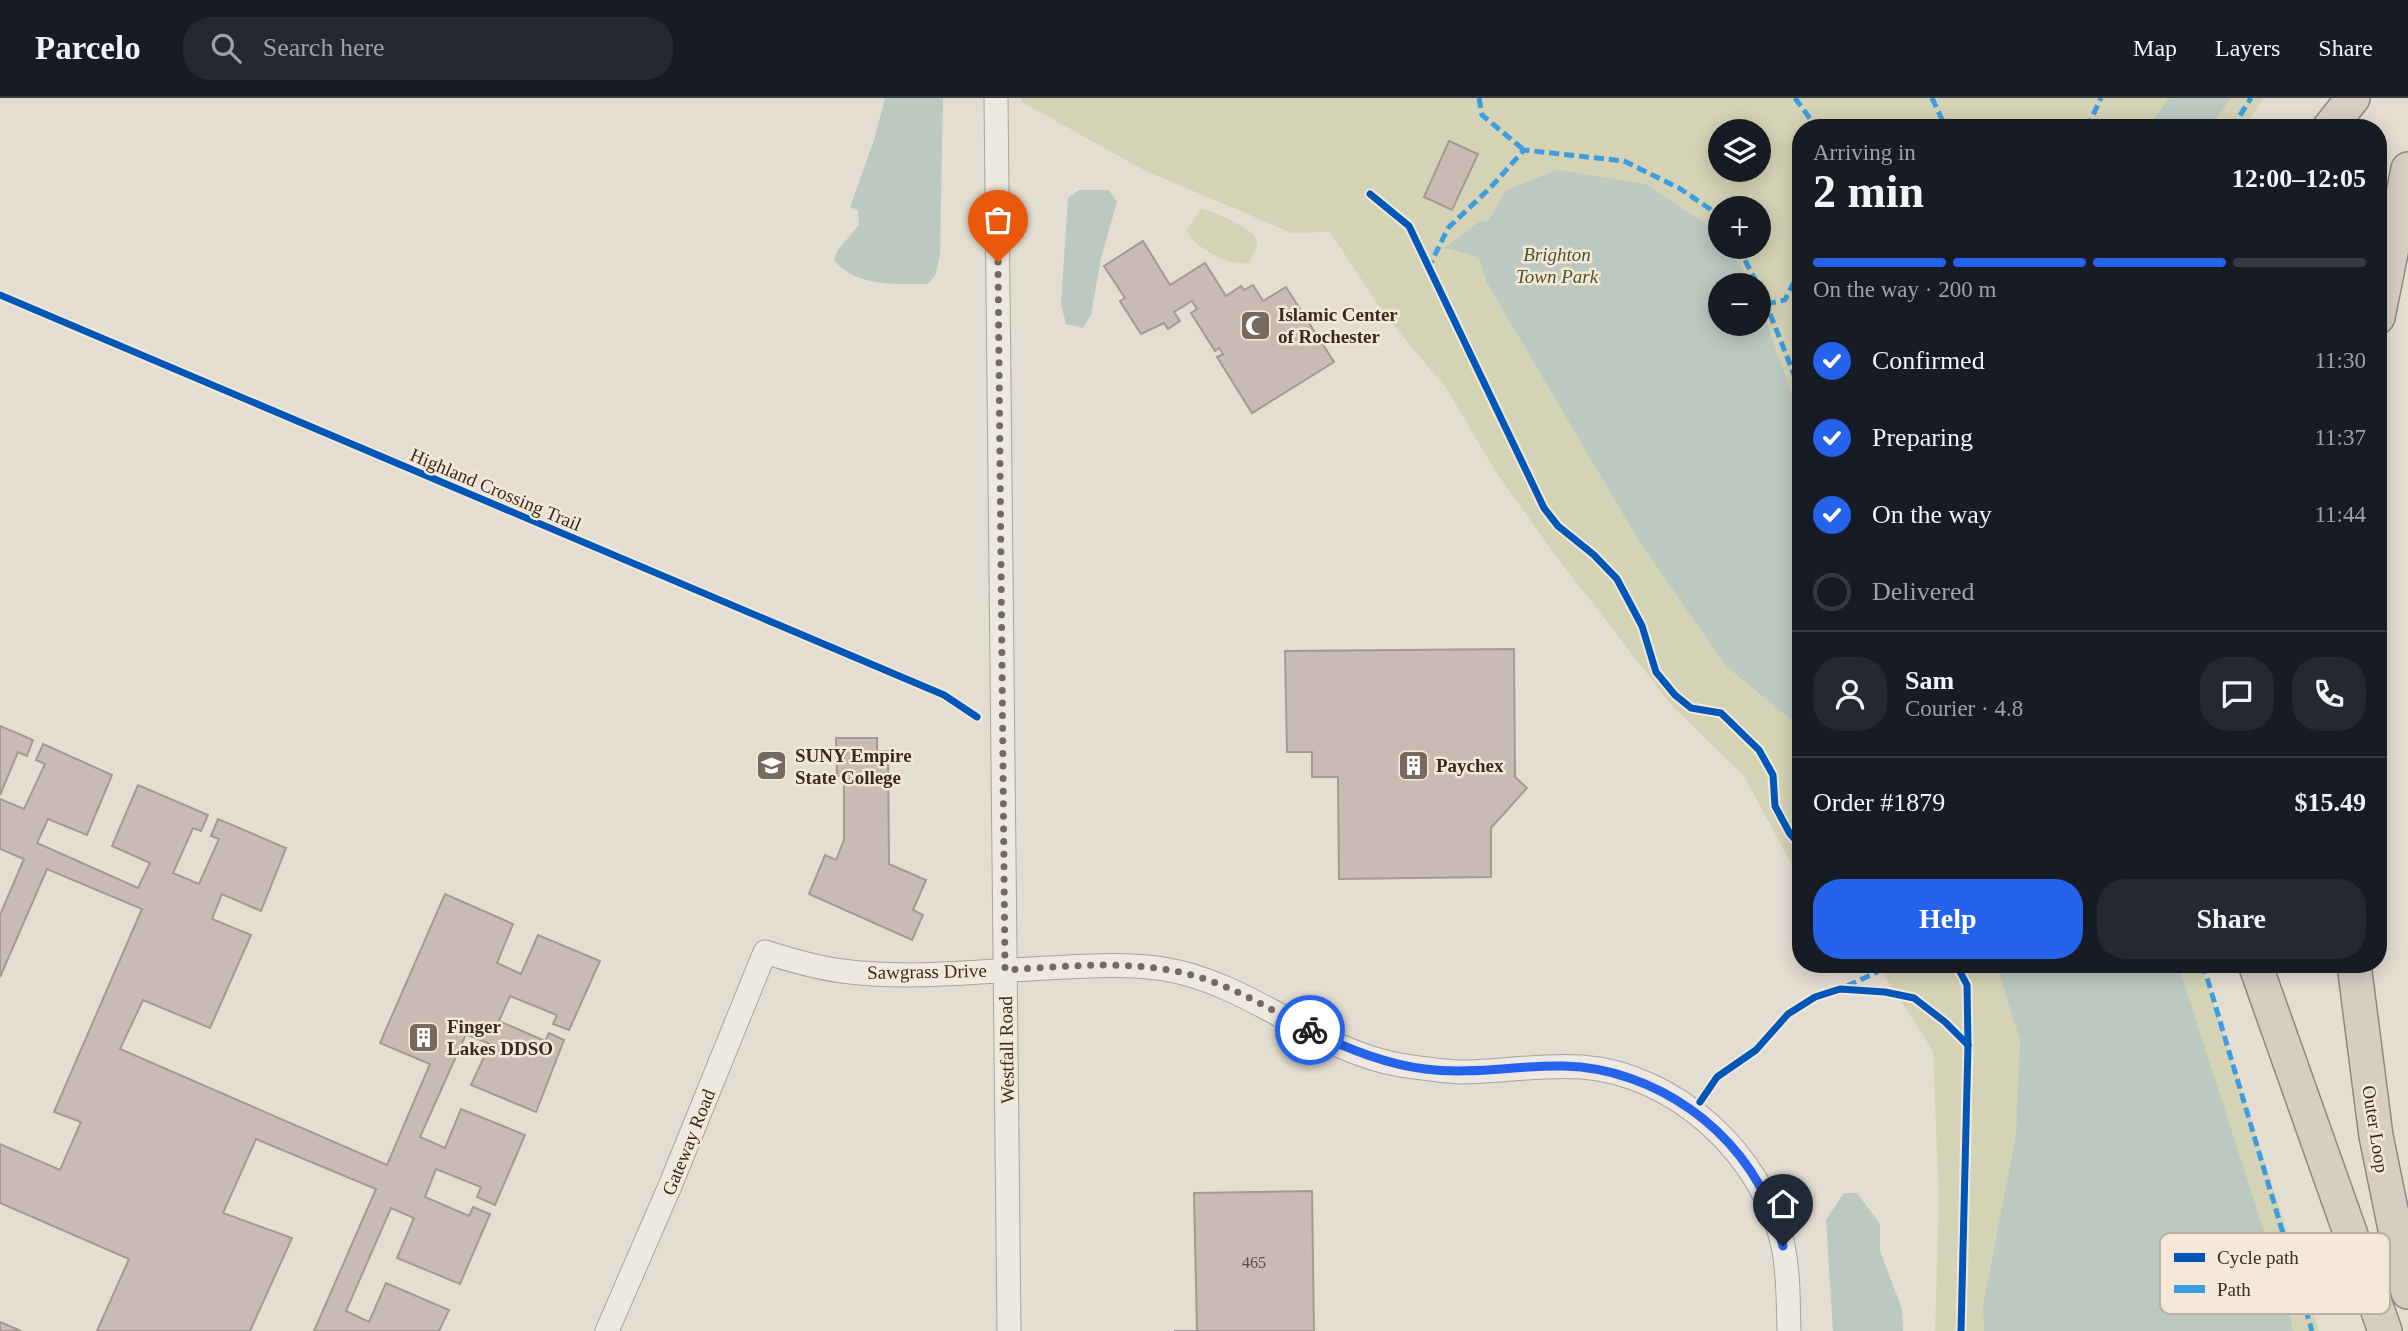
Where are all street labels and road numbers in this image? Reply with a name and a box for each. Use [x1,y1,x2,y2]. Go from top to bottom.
street label: Highland Crossing Trail [407,444,584,535]
street label: Sawgrass Drive [867,960,987,983]
street label: Westfall Road [995,995,1018,1104]
street label: Outer Loop [2358,1084,2393,1174]
street label: Gateway Road [658,1086,719,1198]

